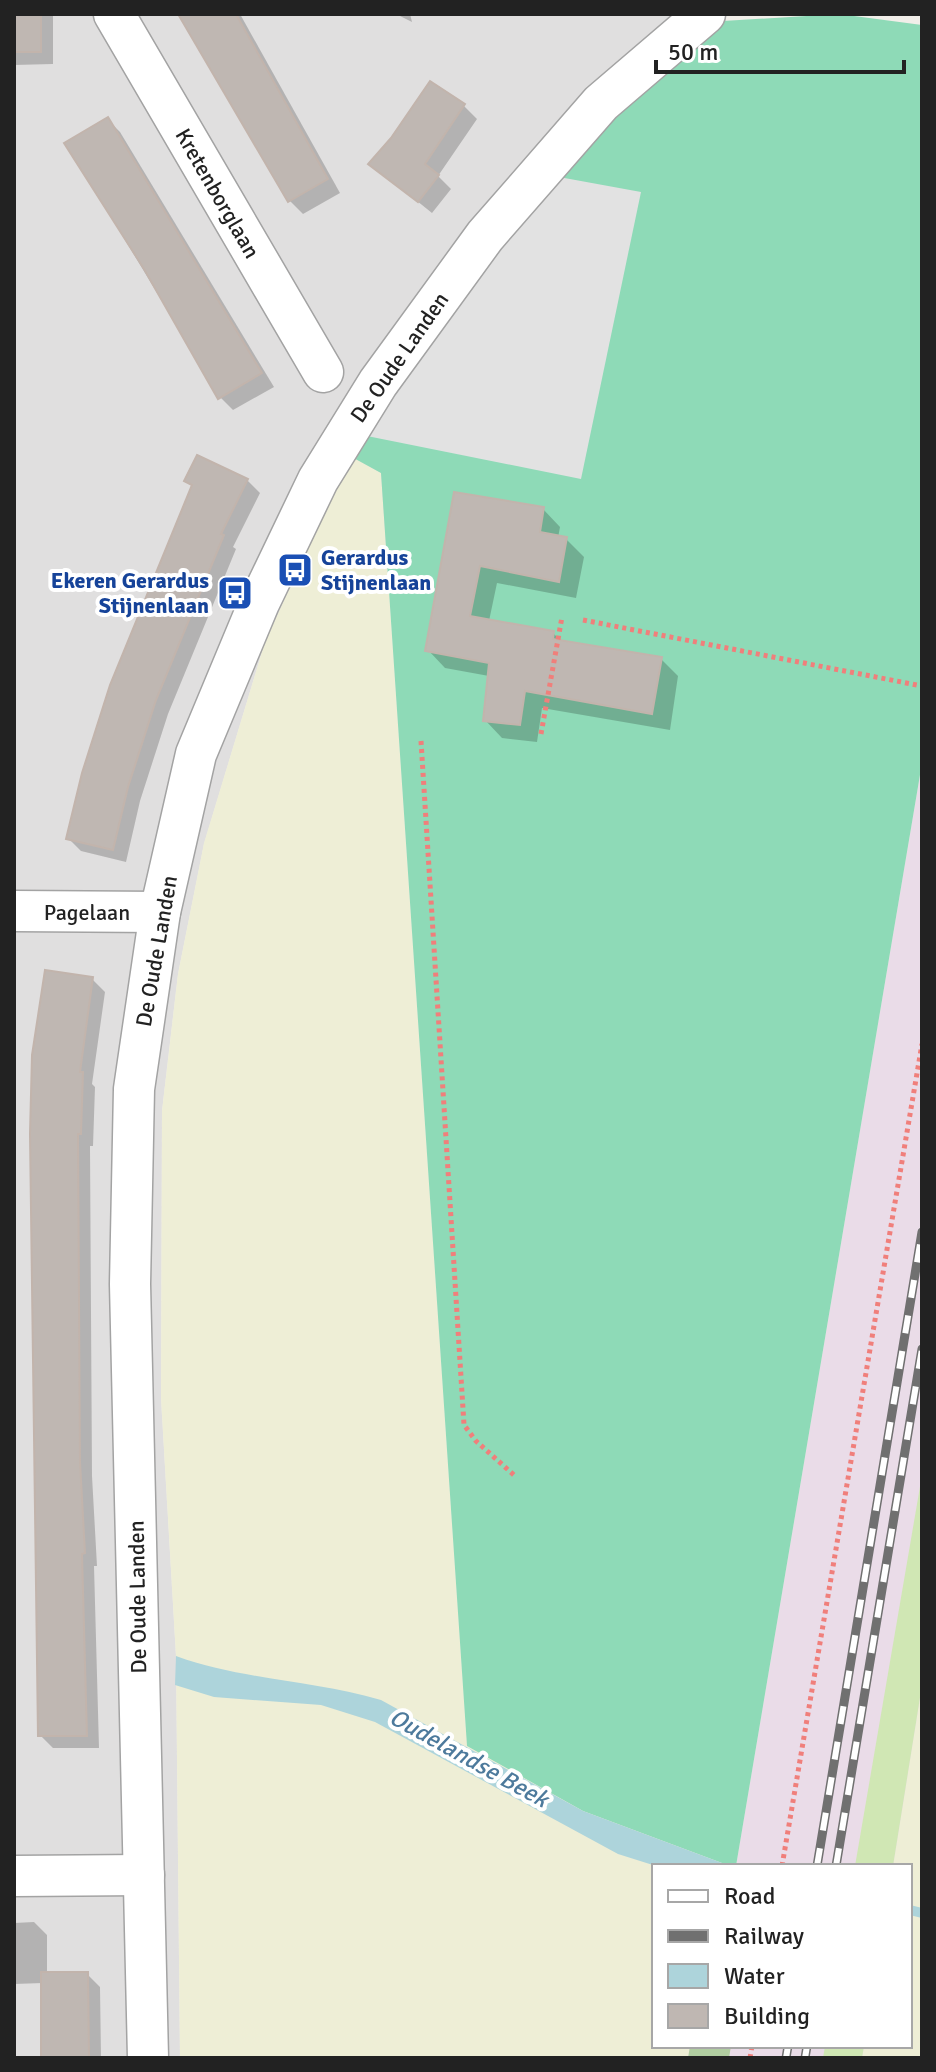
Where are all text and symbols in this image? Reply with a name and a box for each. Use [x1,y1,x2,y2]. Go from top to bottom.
scale bar [656,24,904,74]
text: 50 m [668,37,718,67]
street label: Kretenborglaan [169,123,266,263]
street label: De Oude Landen [344,287,454,428]
place label: Gerardus Stijnenlaan [321,544,431,596]
bus stop icon: Gerardus Stijnenlaan [276,551,314,589]
place label: Ekeren Gerardus Stijnenlaan [51,567,209,619]
bus stop icon: Ekeren Gerardus Stijnenlaan [216,574,254,612]
street label: De Oude Landen [130,873,183,1029]
street label: Pagelaan [44,899,130,926]
street label: De Oude Landen [123,1520,152,1674]
water label: Oudelandse Beek [384,1702,555,1815]
legend [652,1864,912,2048]
text: Road [724,1881,775,1911]
text: Railway [724,1921,804,1951]
text: Water [724,1961,785,1991]
text: Building [724,2001,810,2031]

